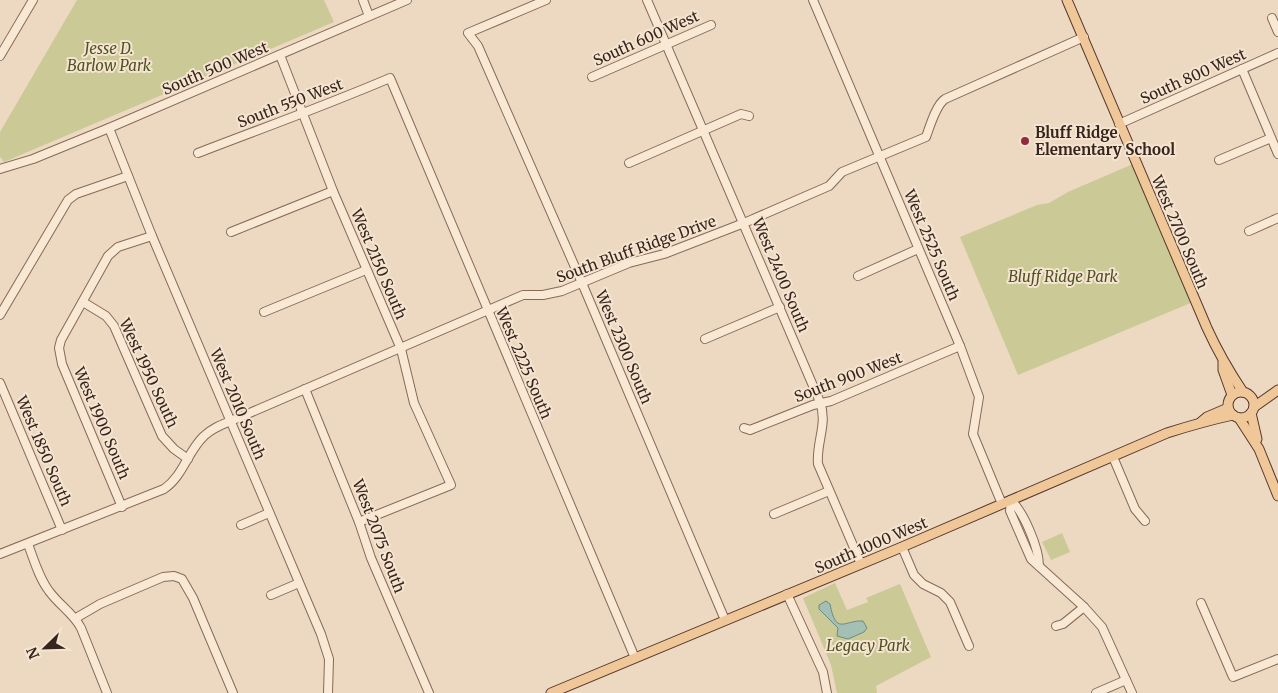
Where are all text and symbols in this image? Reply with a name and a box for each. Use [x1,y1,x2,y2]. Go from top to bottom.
street label: South 600 West [590,6,702,70]
street label: South 500 West [159,37,271,99]
park label: Jesse D. Barlow Park [67,39,152,75]
street label: South 800 West [1137,44,1249,108]
street label: South 550 West [235,74,346,132]
place label: Bluff Ridge Elementary School [1035,123,1175,159]
marker: Bluff Ridge Elementary School [1019,135,1031,147]
street label: West 2700 South [1147,172,1212,292]
street label: West 2525 South [900,186,964,303]
street label: West 2150 South [347,205,411,322]
street label: South Bluff Ridge Drive [554,211,719,287]
street label: West 2400 South [748,214,814,335]
park label: Bluff Ridge Park [1008,267,1119,286]
street label: West 2300 South [591,286,657,407]
street label: West 2225 South [491,303,556,422]
street label: West 1950 South [115,314,183,431]
street label: West 2010 South [206,345,270,462]
street label: South 900 West [791,348,905,406]
street label: West 1900 South [69,363,134,482]
street label: West 1850 South [12,392,76,509]
street label: West 2075 South [348,476,409,596]
street label: South 1000 West [812,513,930,577]
north arrow [20,623,70,673]
park label: Legacy Park [826,636,910,655]
text: N [23,644,43,662]

